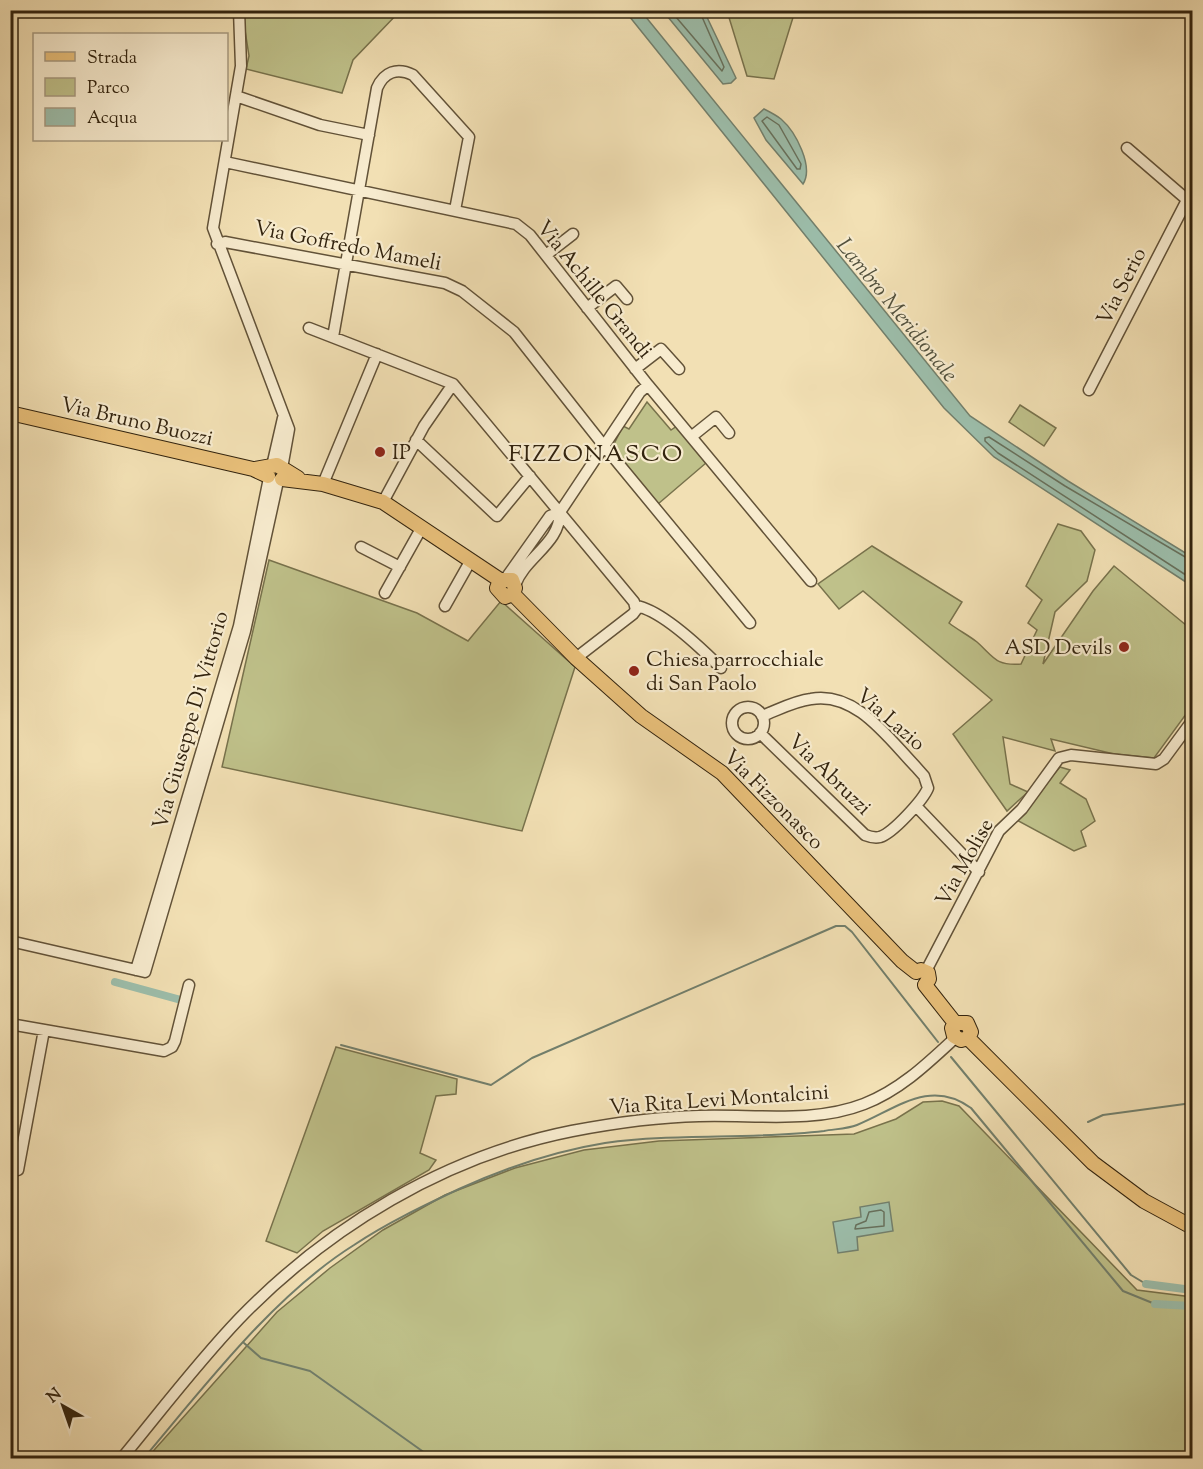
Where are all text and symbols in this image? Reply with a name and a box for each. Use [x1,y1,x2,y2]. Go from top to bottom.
legend [33,33,228,141]
text: Strada [87,46,137,72]
text: Parco [87,76,130,102]
text: Acqua [87,106,137,132]
street label: Via Goffredo Mameli [251,214,444,280]
street label: Via Achille Grandi [528,215,659,366]
water label: Lambro Meridionale [827,232,964,390]
street label: Via Serio [1090,243,1155,331]
street label: Via Bruno Buozzi [57,391,216,455]
district label: FIZZONASCO [508,438,684,472]
place label: IP [392,439,411,469]
marker: IP [373,445,387,459]
street label: Via Giuseppe Di Vittorio [146,608,237,833]
place label: ASD Devils [1004,634,1112,664]
marker: ASD Devils [1117,640,1131,654]
place label: Chiesa parrocchiale di San Paolo [646,646,824,700]
marker: Chiesa parrocchiale di San Paolo [627,664,641,678]
street label: Via Lazio [848,682,931,759]
street label: Via Abruzzi [780,728,877,823]
street label: Via Fizzonasco [715,743,830,858]
street label: Via Molise [929,814,1002,912]
street label: Via Rita Levi Montalcini [608,1078,830,1124]
north arrow [33,1376,93,1436]
text: N [43,1383,67,1409]

